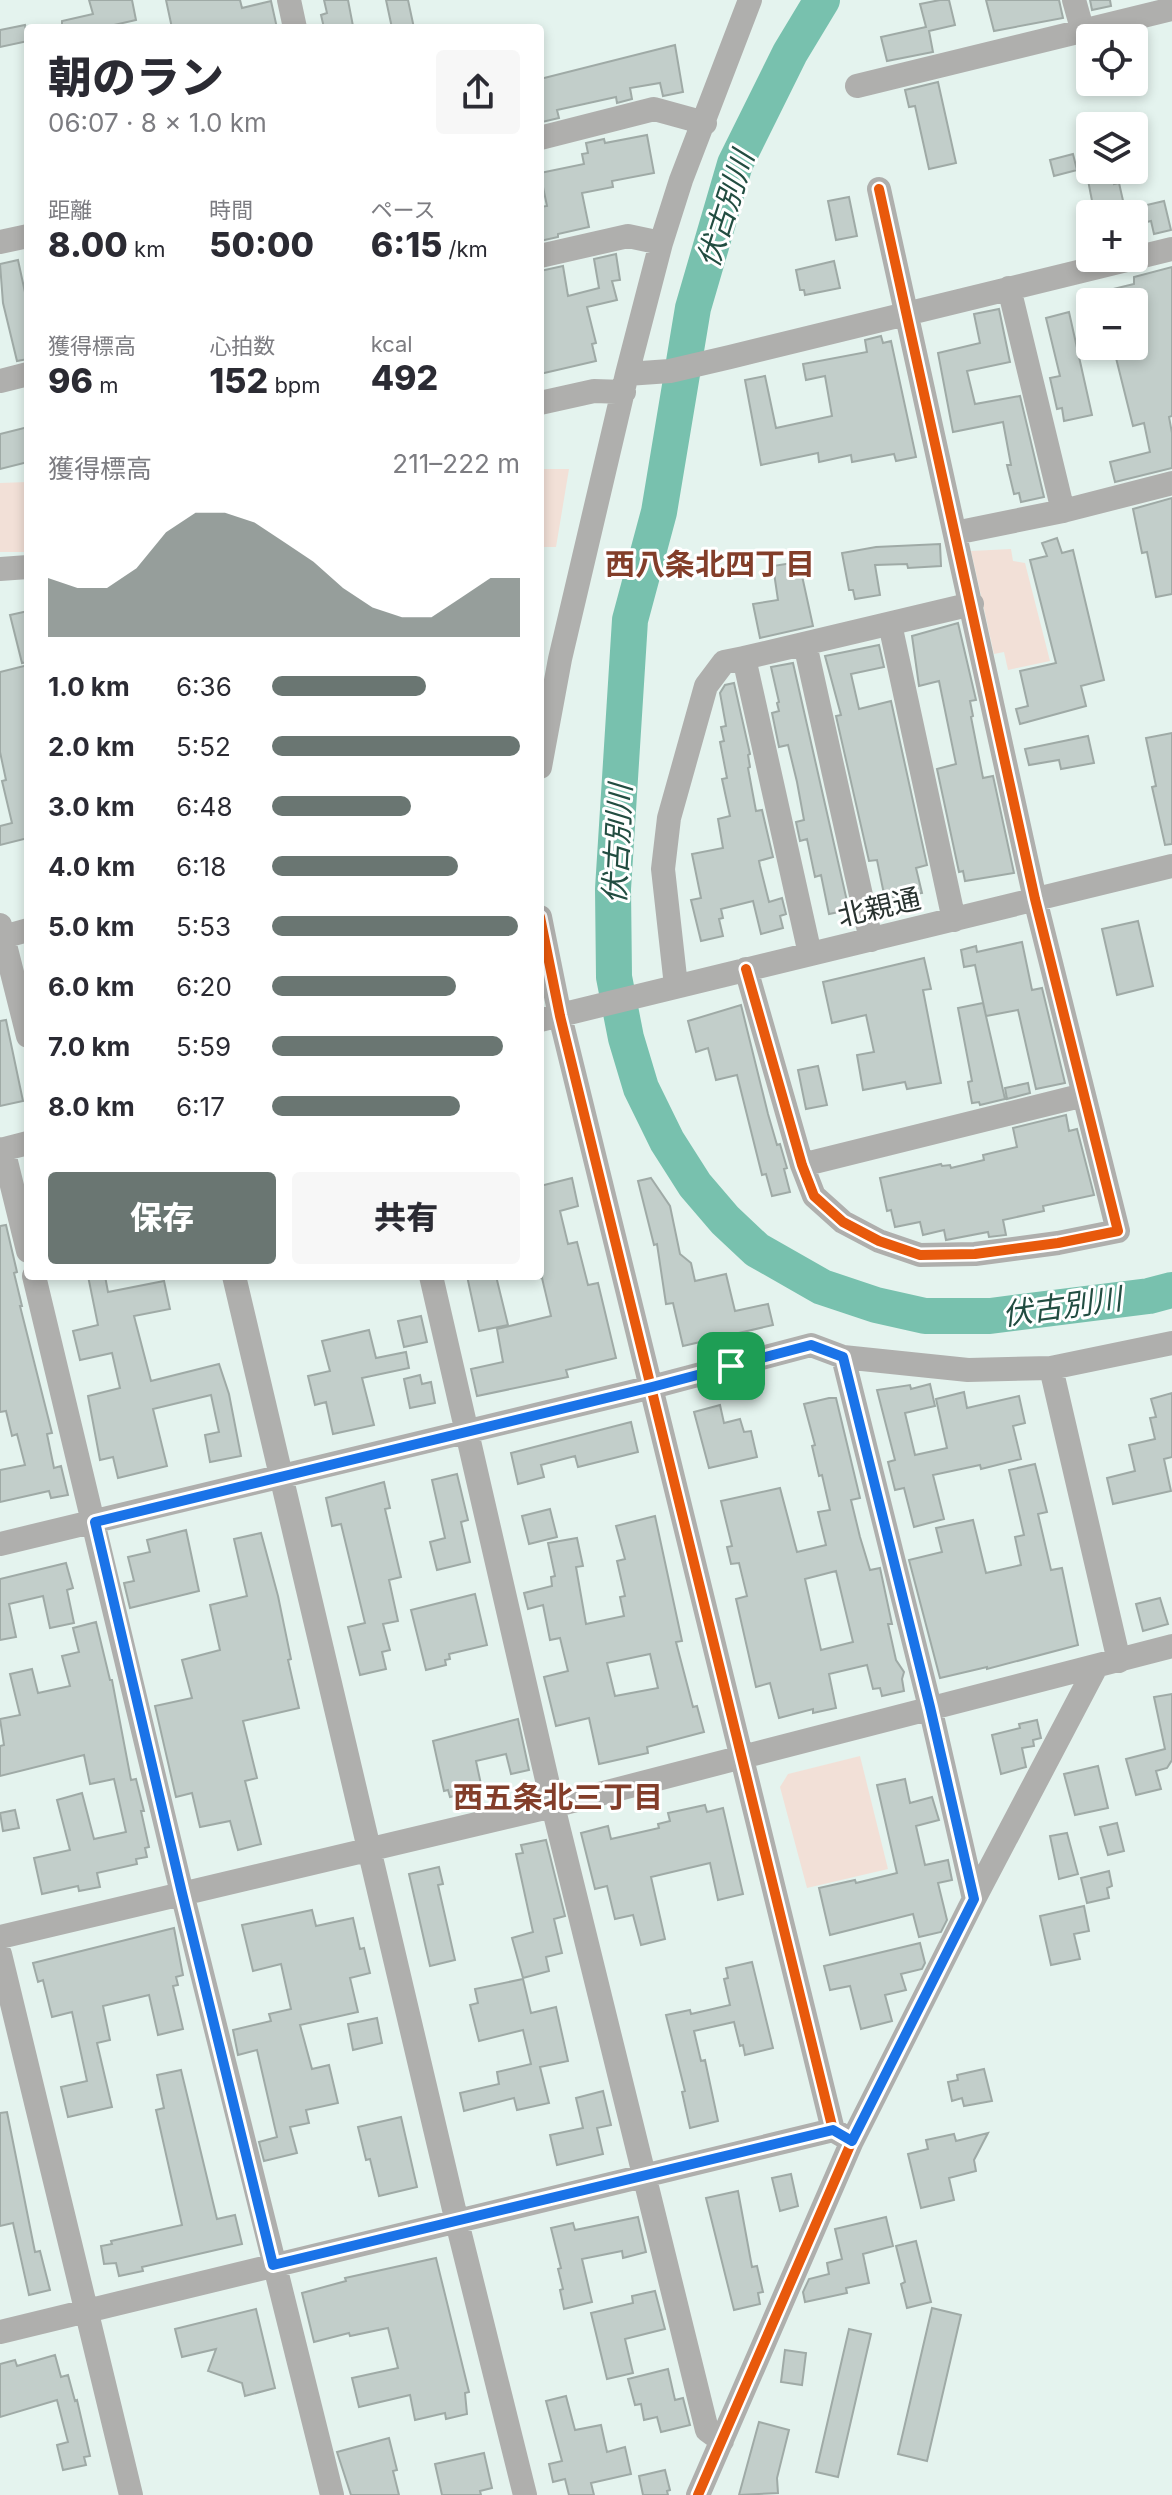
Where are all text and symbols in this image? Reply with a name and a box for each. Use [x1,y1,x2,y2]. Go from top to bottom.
map controls [1076,24,1148,360]
button: locate [1076,24,1148,96]
text: 朝のラン [48,50,224,104]
button: share [436,50,520,134]
text: 06:07 · 8 × 1.0 km [48,107,267,138]
button: layers [1076,112,1148,184]
water label: 伏古別川 [689,144,762,272]
text: 距離 [48,197,92,223]
text: 時間 [209,197,253,223]
text: ペース [371,197,436,223]
button: + [1076,200,1148,272]
text: 8.00 [48,224,128,265]
text: 50:00 [209,224,314,265]
text: 6:15 [371,224,442,265]
text: km [128,236,165,262]
text: /km [442,236,488,262]
button: − [1076,288,1148,360]
text: kcal [371,331,413,357]
text: 獲得標高 [48,333,136,359]
text: 心拍数 [209,333,275,359]
text: 492 [371,357,438,398]
text: 96 [48,360,93,401]
text: 152 [209,360,268,401]
text: m [93,372,118,398]
text: bpm [268,372,321,398]
text: 211–222 m [392,448,520,479]
text: 獲得標高 [48,453,152,484]
district label: 西八条北四丁目 [605,546,815,582]
text: 1.0 km [48,671,130,702]
text: 6:36 [176,671,232,702]
text: 2.0 km [48,731,135,762]
text: 5:52 [176,731,231,762]
water label: 伏古別川 [596,780,638,905]
text: 3.0 km [48,791,135,822]
text: 6:48 [176,791,233,822]
text: 4.0 km [48,851,135,882]
text: 6:18 [176,851,226,882]
street label: 北親通 [834,881,924,933]
text: 5.0 km [48,911,134,942]
text: 5:53 [176,911,231,942]
text: 6.0 km [48,971,135,1002]
text: 6:20 [176,971,232,1002]
text: 7.0 km [48,1031,130,1062]
text: 5:59 [176,1031,231,1062]
text: 8.0 km [48,1091,135,1122]
text: 6:17 [176,1091,225,1122]
button: 保存 [48,1172,276,1264]
button: 共有 [292,1172,520,1264]
water label: 伏古別川 [1000,1279,1127,1332]
pin [697,1332,765,1400]
icon: arrive [709,1344,753,1388]
district label: 西五条北三丁目 [453,1779,663,1815]

